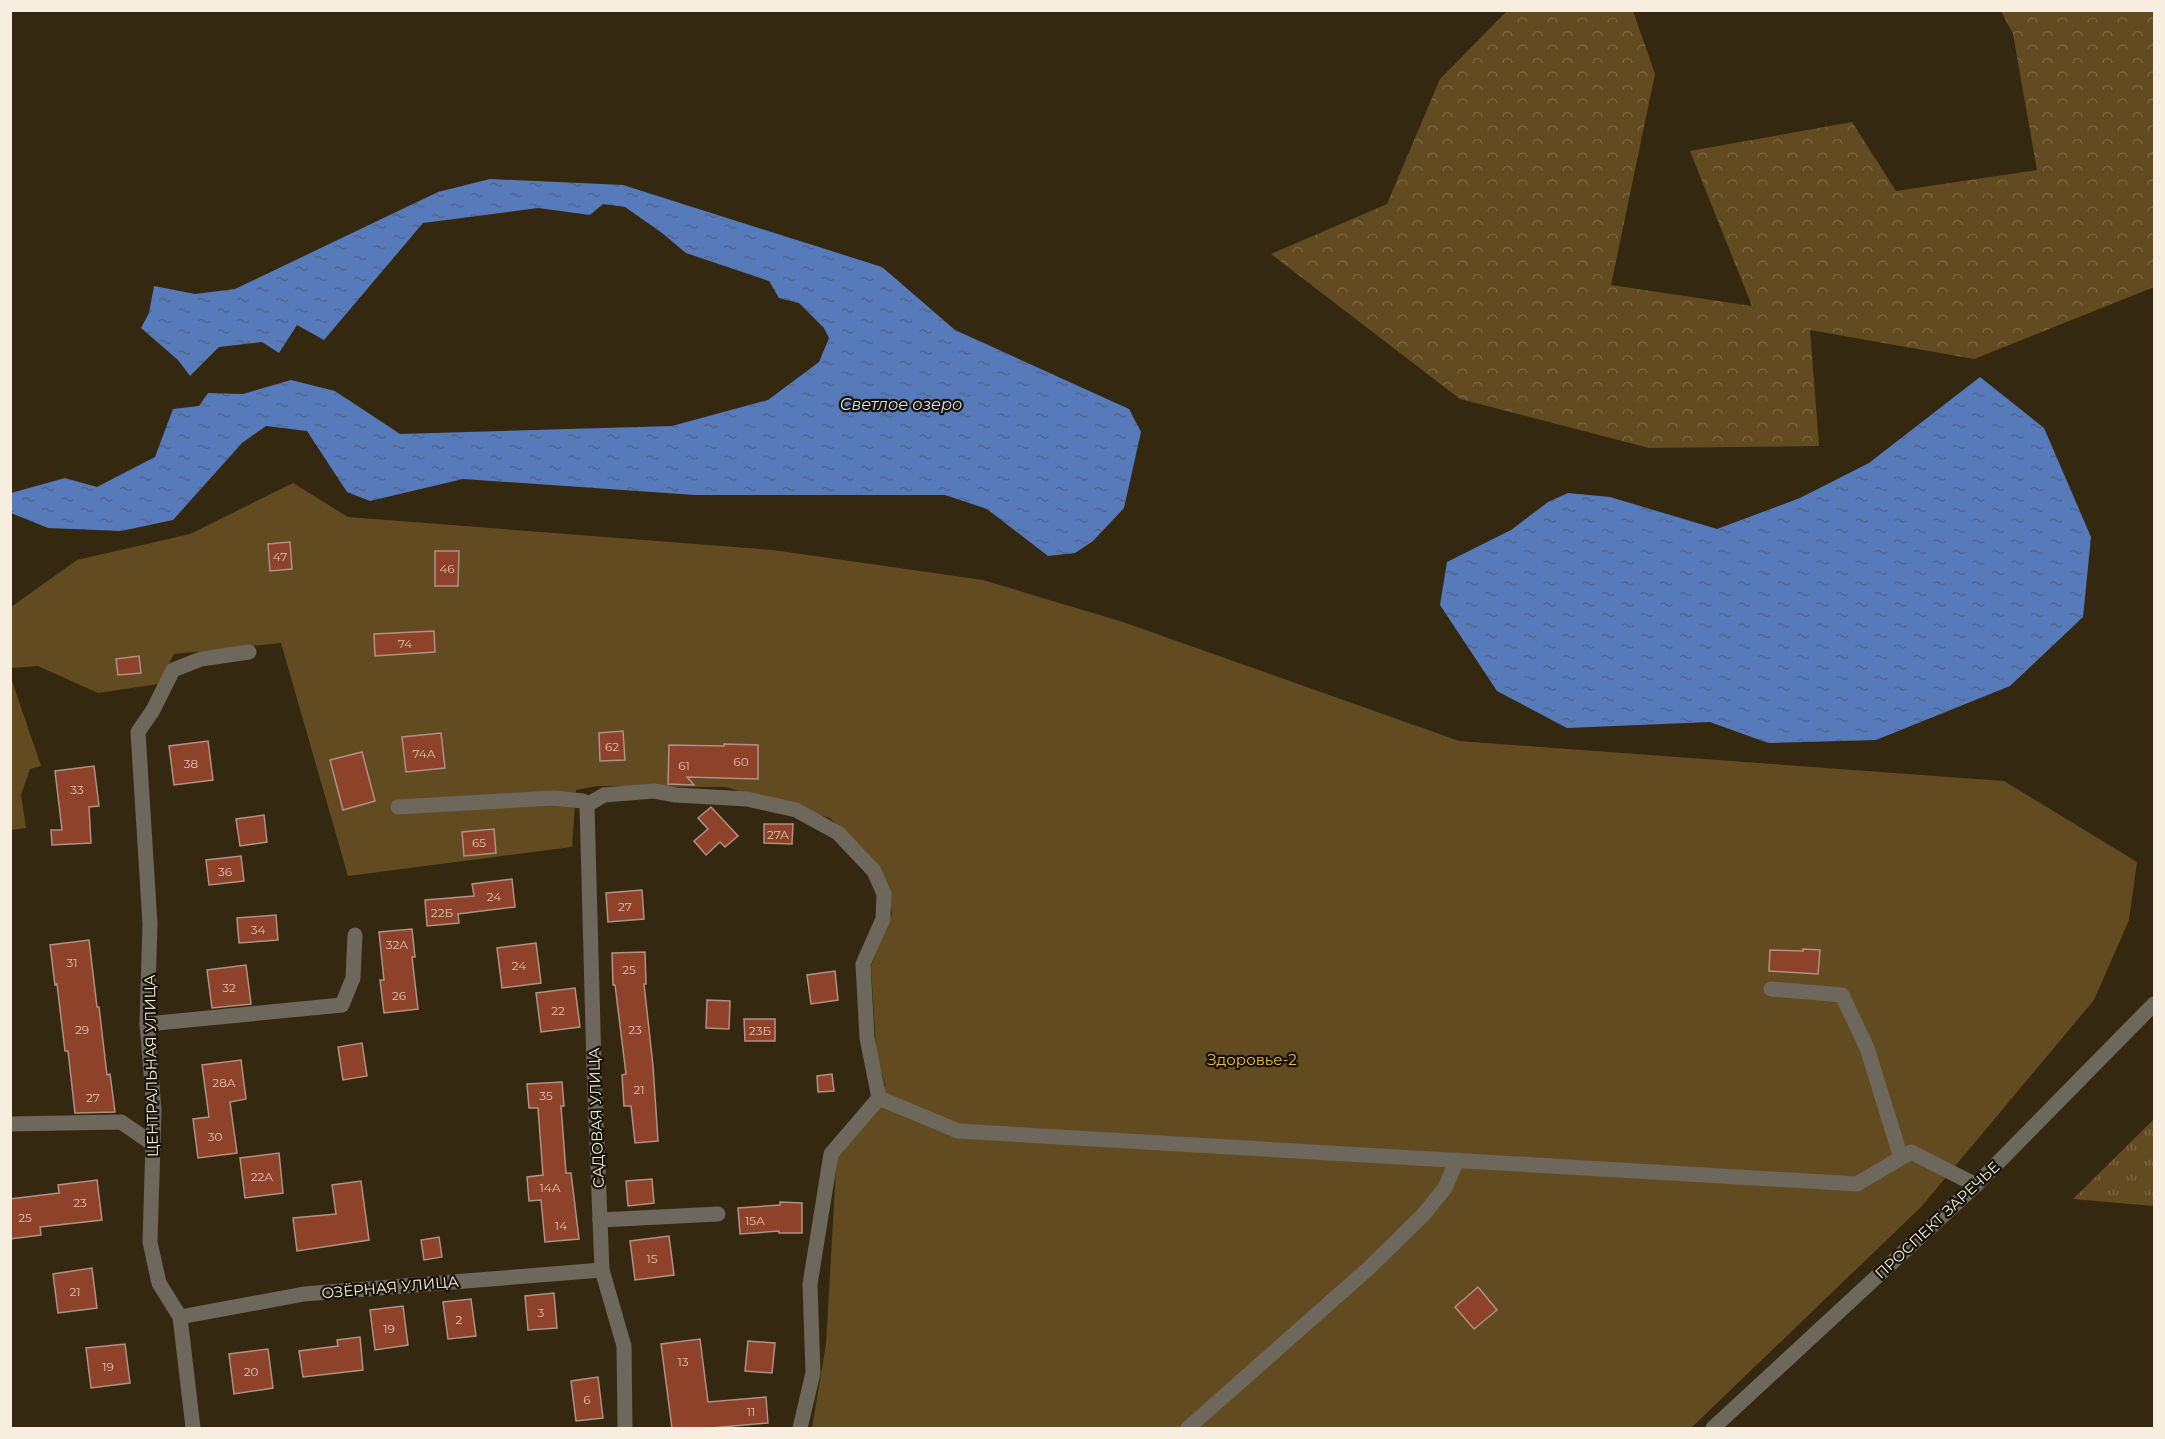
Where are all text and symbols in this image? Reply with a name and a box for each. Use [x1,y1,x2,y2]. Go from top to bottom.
water label: Светлое озеро [840,395,962,414]
house number: 47 [273,549,287,564]
house number: 46 [439,561,455,576]
house number: 74 [398,636,412,651]
house number: 62 [605,739,619,754]
house number: 74А [412,746,436,761]
house number: 60 [733,754,749,769]
house number: 38 [184,756,199,771]
house number: 61 [678,758,690,773]
house number: 33 [70,782,84,797]
house number: 27А [767,827,789,842]
house number: 65 [472,835,486,850]
house number: 36 [218,864,232,879]
house number: 24 [487,889,501,904]
house number: 27 [618,899,632,914]
house number: 22Б [431,905,453,920]
house number: 34 [251,922,265,937]
house number: 32А [386,937,408,952]
house number: 31 [66,955,78,970]
house number: 24 [512,958,526,973]
house number: 25 [622,962,636,977]
street label: ЦЕНТРАЛЬНАЯ УЛИЦА [140,975,162,1157]
house number: 32 [222,980,236,995]
house number: 26 [392,988,406,1003]
house number: 22 [551,1003,565,1018]
house number: 29 [75,1022,89,1037]
house number: 23 [628,1022,642,1037]
house number: 23Б [749,1023,771,1038]
street label: САДОВАЯ УЛИЦА [584,1047,608,1189]
park label: Здоровье-2 [1207,1050,1297,1069]
house number: 28А [212,1075,236,1090]
house number: 21 [633,1082,645,1097]
house number: 35 [539,1088,553,1103]
house number: 27 [86,1090,100,1105]
house number: 30 [208,1129,222,1144]
street label: ПРОСПЕКТ ЗАРЕЧЬЕ [1871,1157,2003,1283]
house number: 22А [251,1169,273,1184]
house number: 14А [539,1180,561,1195]
house number: 23 [73,1195,87,1210]
house number: 25 [18,1210,32,1225]
house number: 15А [745,1213,765,1228]
house number: 14 [555,1218,567,1233]
house number: 15 [646,1251,658,1266]
street label: ОЗЁРНАЯ УЛИЦА [321,1272,459,1302]
house number: 21 [69,1284,81,1299]
house number: 3 [538,1305,545,1320]
house number: 2 [456,1312,463,1327]
house number: 19 [383,1321,395,1336]
house number: 13 [677,1354,689,1369]
house number: 19 [102,1359,114,1374]
house number: 20 [244,1364,258,1379]
house number: 6 [583,1392,591,1407]
house number: 11 [747,1404,755,1419]

